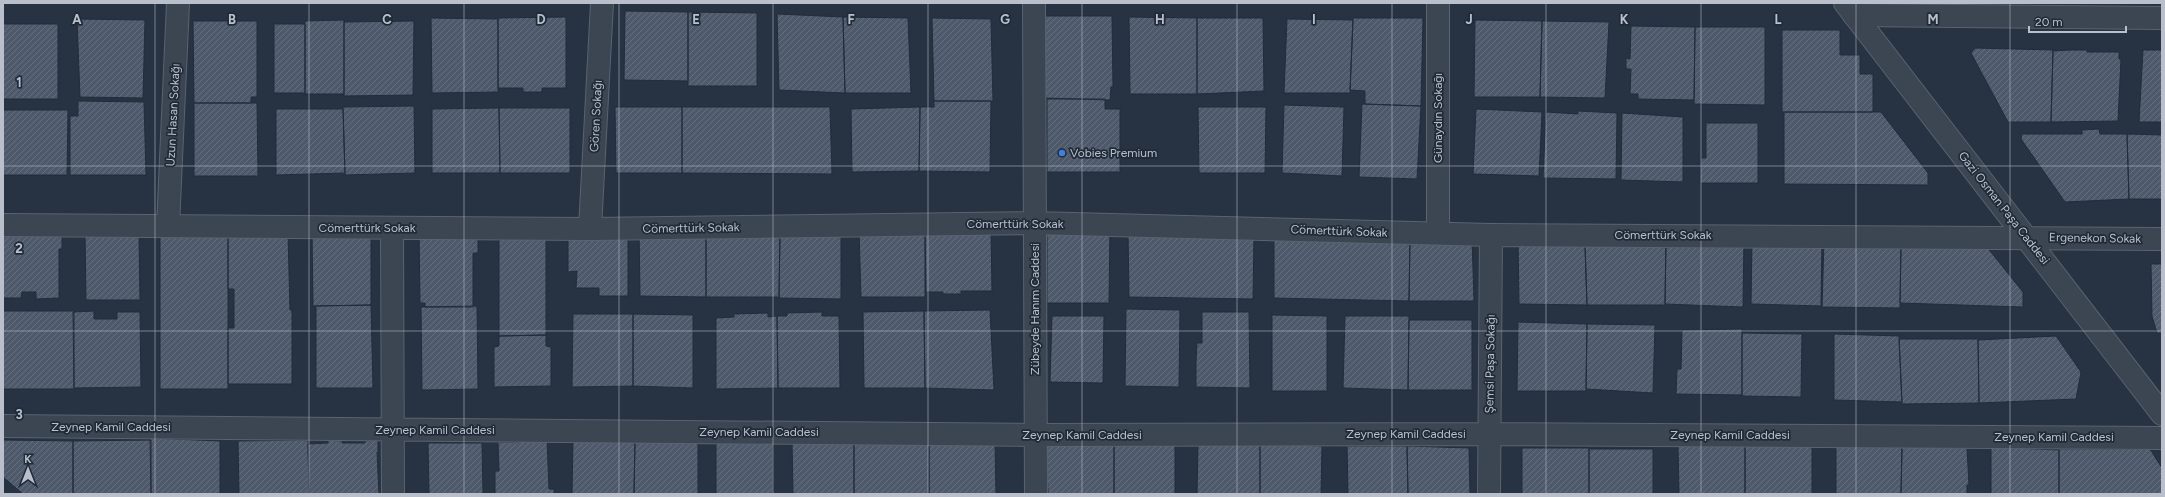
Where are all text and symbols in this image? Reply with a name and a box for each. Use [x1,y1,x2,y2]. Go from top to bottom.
scale bar [2029,8,2126,34]
text: A [72,12,82,27]
text: B [228,12,236,27]
text: C [382,12,392,27]
text: D [536,12,546,27]
text: E [692,12,700,27]
text: F [847,12,855,27]
text: G [1000,12,1010,27]
text: H [1155,12,1165,27]
text: I [1312,12,1316,27]
text: J [1465,12,1473,27]
text: K [1620,12,1629,27]
text: L [1775,12,1782,27]
text: M [1927,12,1939,27]
text: 20 m [2035,15,2063,29]
street label: Uzun Hasan Sokağı [163,63,183,167]
street label: Günaydın Sokağı [1431,73,1445,163]
text: 1 [16,75,22,90]
street label: Gören Sokağı [587,80,605,152]
place label: Vobies Premium [1070,146,1157,160]
marker: Vobies Premium [1057,148,1067,158]
street label: Gazi Osman Paşa Caddesi [1956,149,2052,267]
street label: Cömerttürk Sokak [967,217,1064,231]
street label: Cömerttürk Sokak [642,220,740,236]
street label: Cömerttürk Sokak [319,221,416,235]
street label: Cömerttürk Sokak [1290,222,1388,240]
street label: Cömerttürk Sokak [1615,228,1712,242]
street label: Ergenekon Sokak [2049,230,2141,246]
text: 2 [15,241,23,256]
street label: Zübeyde Hanım Caddesi [1028,243,1042,375]
street label: Şemsi Paşa Sokağı [1482,314,1498,414]
text: 3 [15,407,23,422]
street label: Zeynep Kamil Caddesi [51,420,171,434]
street label: Zeynep Kamil Caddesi [375,423,495,437]
street label: Zeynep Kamil Caddesi [699,425,819,439]
street label: Zeynep Kamil Caddesi [1346,427,1466,441]
street label: Zeynep Kamil Caddesi [1022,428,1142,442]
street label: Zeynep Kamil Caddesi [1670,428,1790,442]
street label: Zeynep Kamil Caddesi [1994,430,2114,444]
north arrow [8,449,48,489]
text: K [24,453,32,466]

